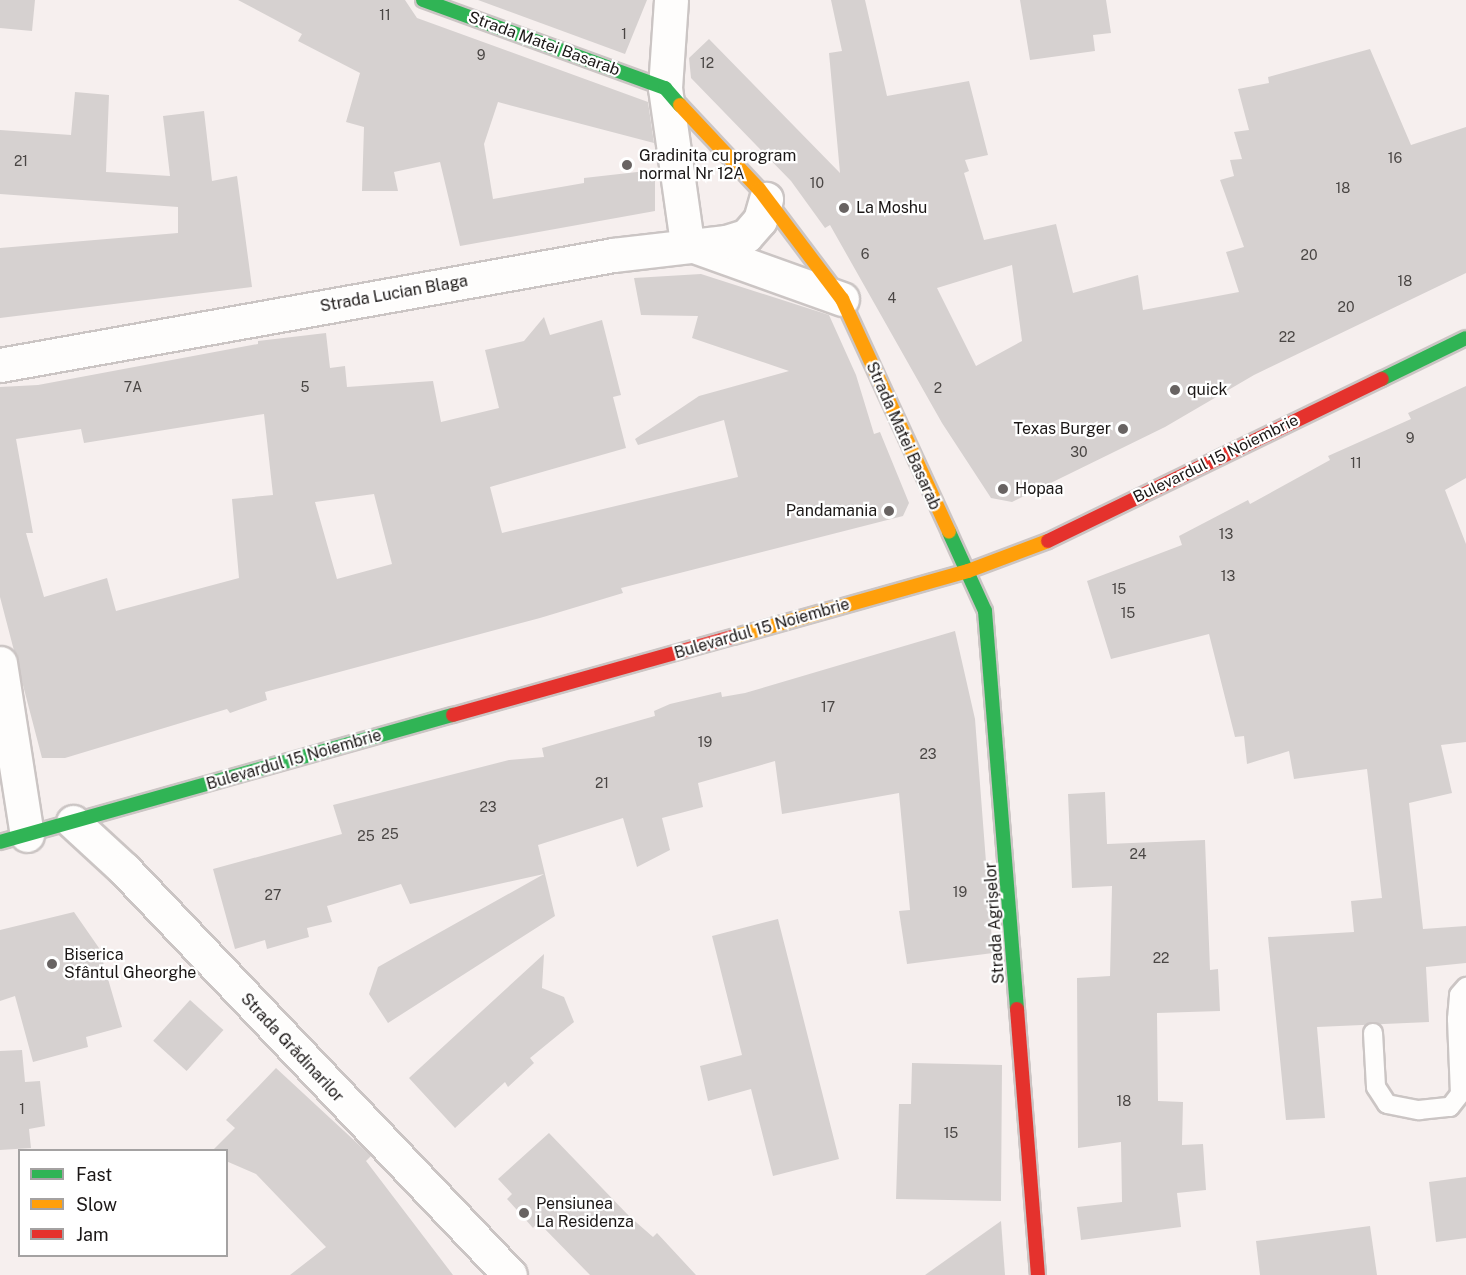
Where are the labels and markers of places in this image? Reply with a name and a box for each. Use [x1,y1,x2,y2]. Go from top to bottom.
place label: Gradinita cu program normal Nr 12A [639,146,796,184]
marker: Gradinita cu program normal Nr 12A [620,158,634,172]
place label: La Moshu [856,198,927,218]
marker: La Moshu [837,201,851,215]
place label: quick [1187,380,1227,400]
marker: quick [1168,383,1182,397]
place label: Texas Burger [1014,419,1111,439]
marker: Texas Burger [1116,422,1130,436]
place label: Hopaa [1015,479,1063,499]
marker: Hopaa [996,482,1010,496]
place label: Pandamania [786,501,877,521]
marker: Pandamania [882,504,896,518]
place label: Biserica Sfântul Gheorghe [64,945,196,983]
marker: Biserica Sfântul Gheorghe [45,957,59,971]
place label: Pensiunea La Residenza [536,1194,634,1232]
marker: Pensiunea La Residenza [517,1206,531,1220]

